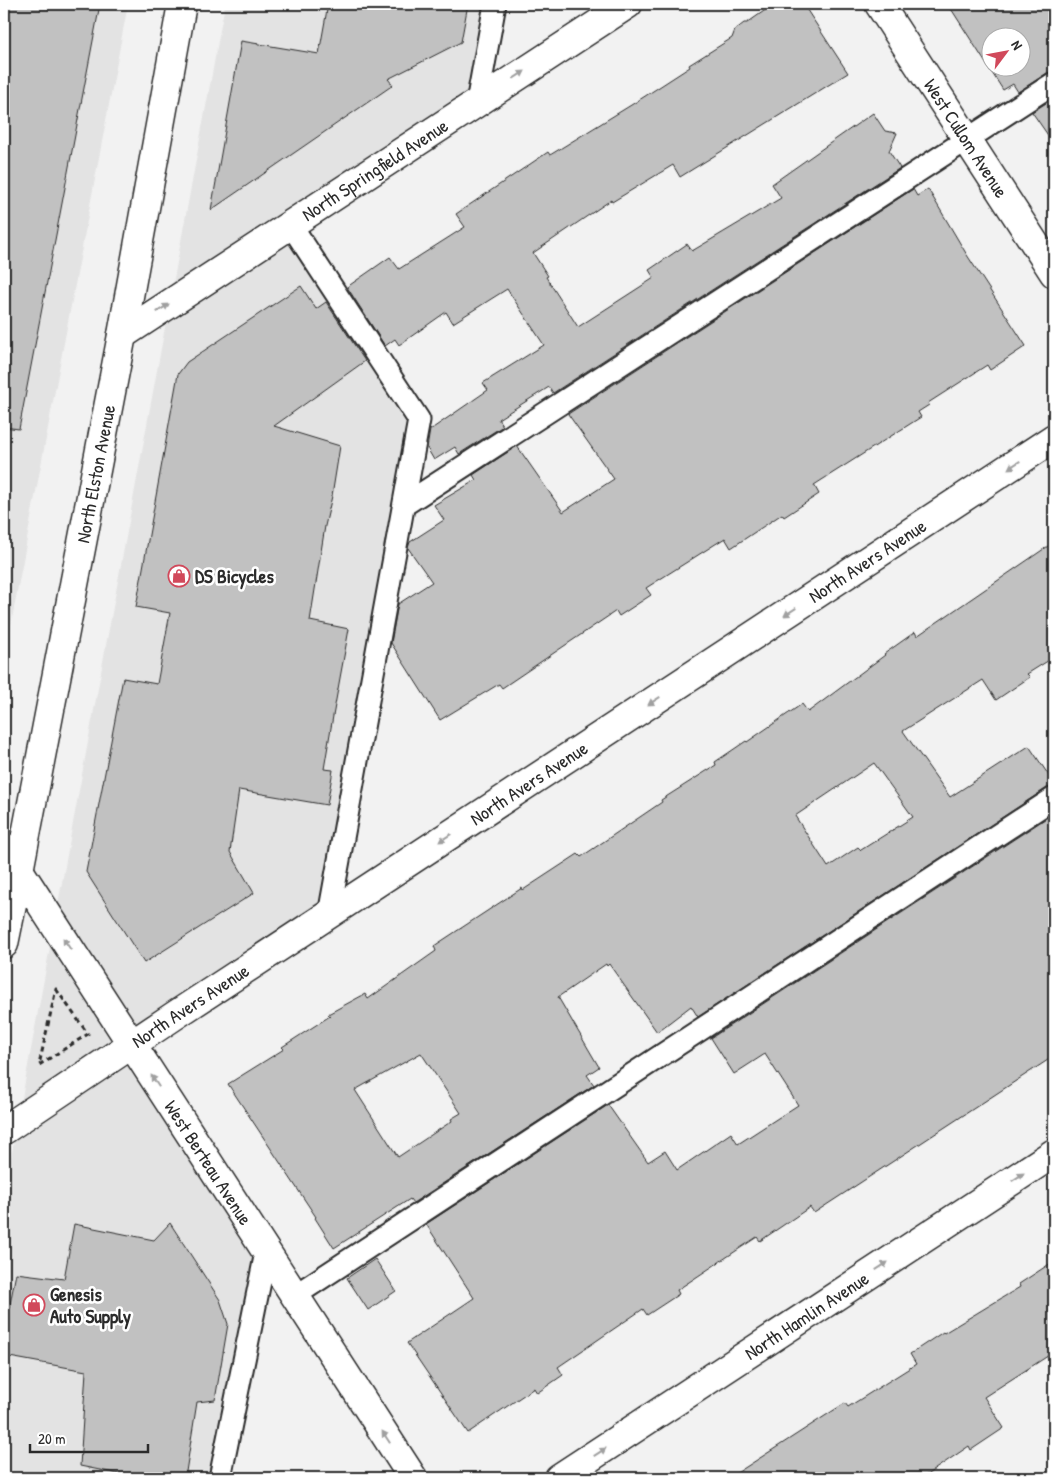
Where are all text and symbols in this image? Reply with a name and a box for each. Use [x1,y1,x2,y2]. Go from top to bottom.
north arrow [980,28,1030,78]
text: N [1007,37,1028,54]
one-way arrow [512,70,525,80]
street label: West Cullom Avenue [918,74,1015,203]
street label: North Springfield Avenue [297,112,453,227]
one-way arrow [156,303,170,313]
street label: North Elston Avenue [69,402,121,545]
one-way arrow [1007,460,1020,469]
street label: North Avers Avenue [803,512,931,609]
place label: DS Bicycles [195,563,274,590]
shop icon: DS Bicycles [167,564,191,588]
one-way arrow [783,607,797,616]
one-way arrow [648,696,661,706]
street label: North Avers Avenue [465,735,593,831]
one-way arrow [439,833,452,843]
one-way arrow [62,938,72,951]
street label: North Avers Avenue [126,957,254,1054]
one-way arrow [150,1074,160,1087]
street label: West Berteau Avenue [158,1095,259,1230]
one-way arrow [1011,1173,1025,1182]
one-way arrow [875,1262,889,1271]
street label: North Hamlin Avenue [739,1265,874,1366]
place label: Genesis Auto Supply [50,1281,131,1330]
shop icon: Genesis Auto Supply [22,1293,46,1317]
scale bar [30,1422,148,1454]
text: 20 m [38,1428,65,1449]
one-way arrow [382,1431,391,1444]
one-way arrow [593,1447,606,1456]

